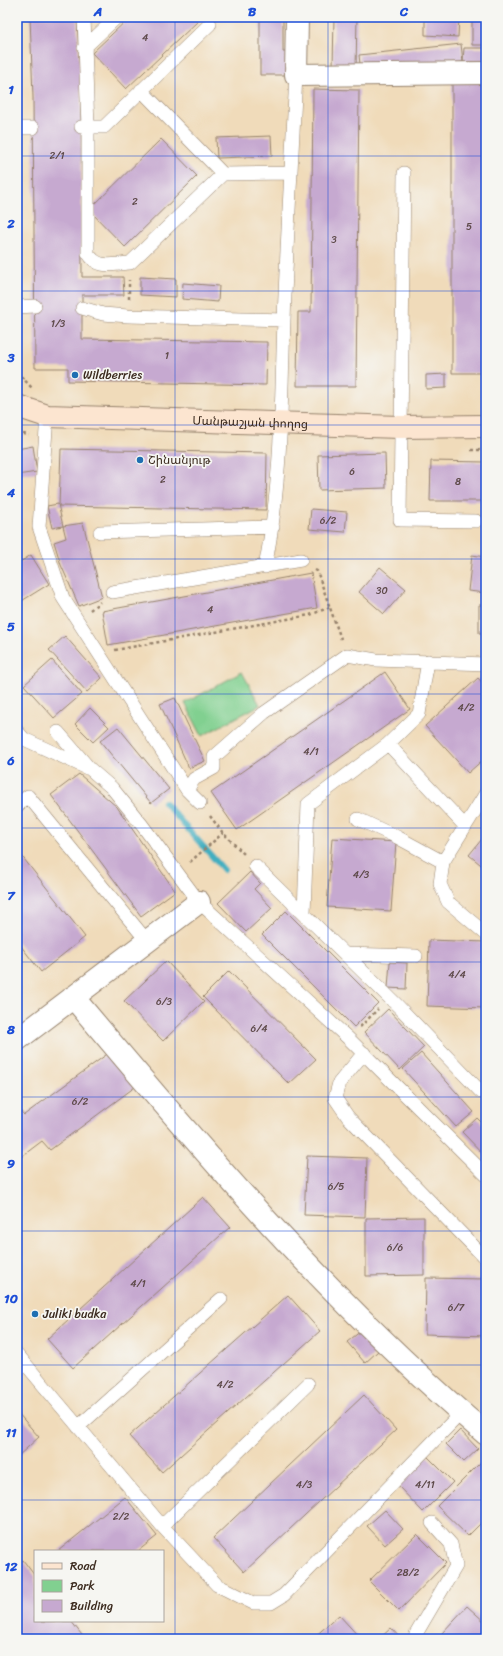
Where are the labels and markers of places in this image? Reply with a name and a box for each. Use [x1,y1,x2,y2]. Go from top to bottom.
place label: Wildberries [83,364,142,386]
marker: Wildberries [70,370,80,380]
place label: Շինանյութ [148,449,211,471]
marker: Շինանյութ [135,455,145,465]
place label: Juliki budka [42,1303,107,1325]
marker: Juliki budka [30,1309,40,1319]

